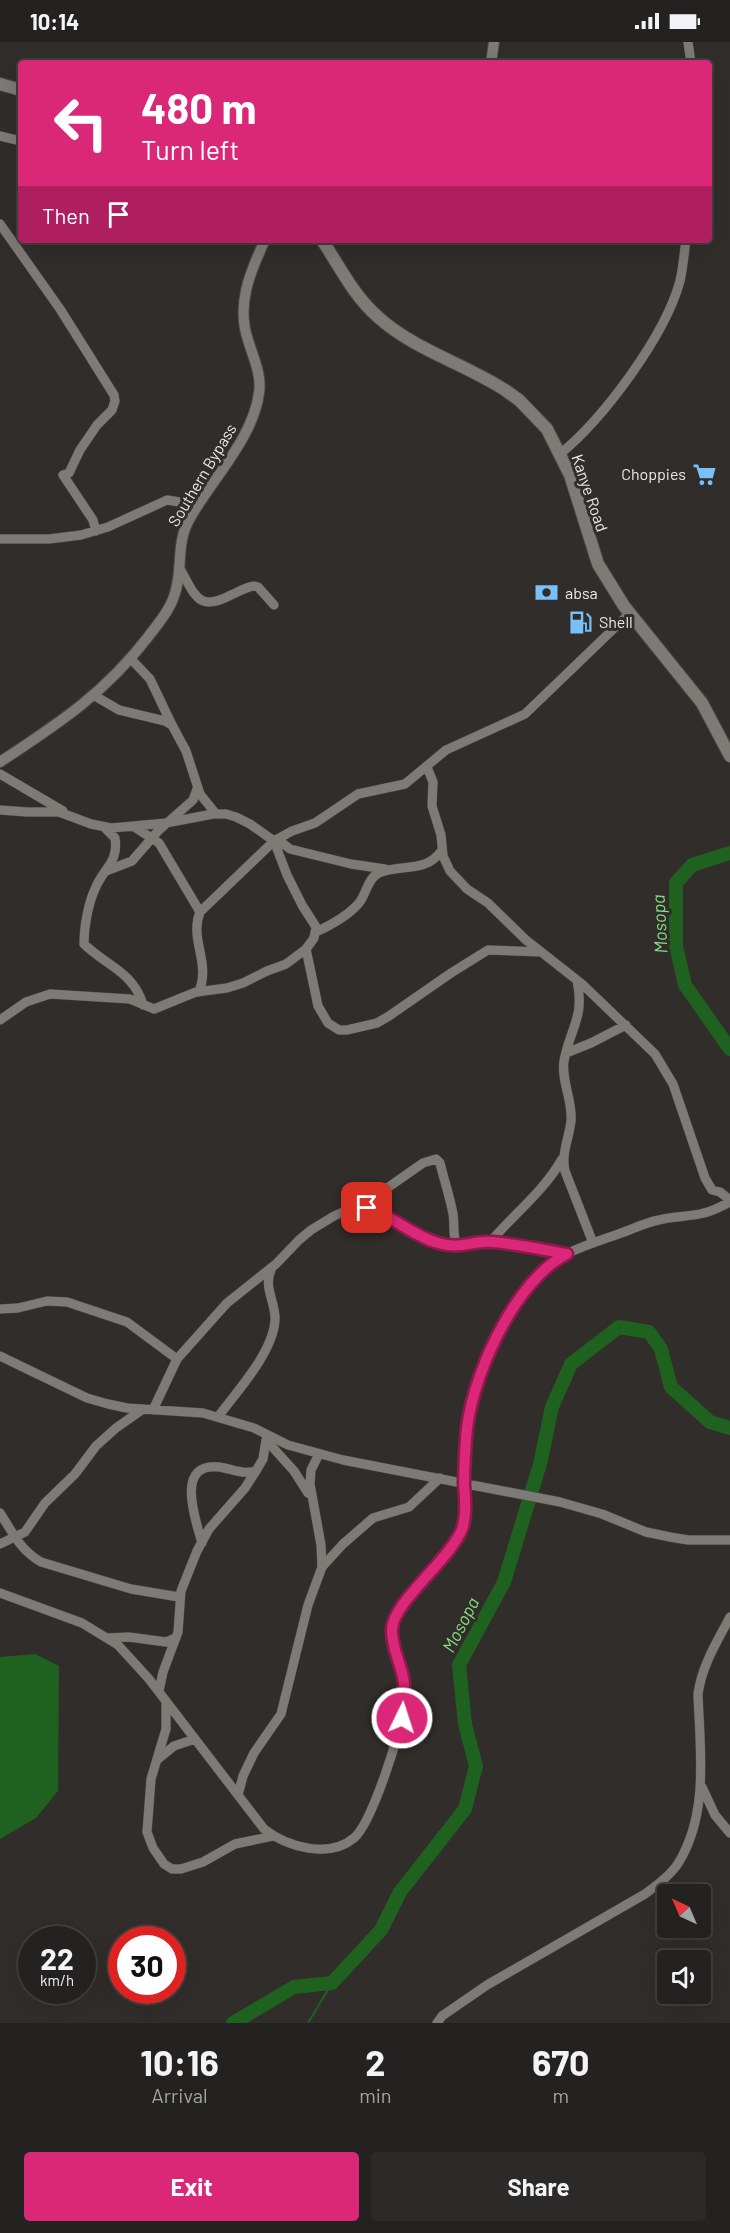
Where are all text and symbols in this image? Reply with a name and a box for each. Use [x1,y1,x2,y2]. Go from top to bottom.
text: 10:14 [30,8,79,34]
text: 480 m [141,82,257,132]
icon: left [42,84,120,162]
text: Turn left [141,133,239,165]
icon: arrive [102,198,135,231]
text: Then [42,202,90,228]
street label: Southern Bypass [163,420,240,530]
street label: Kanye Road [568,452,613,534]
supermarket icon: Choppies [691,461,717,487]
place label: Choppies [621,464,686,483]
bank icon: absa [534,580,560,606]
place label: absa [565,583,598,602]
fuel station icon: Shell [568,609,594,635]
place label: Shell [599,612,633,631]
water label: Mosopa [646,894,672,954]
pin [341,1182,392,1233]
icon: arrive [350,1191,383,1224]
water label: Mosopa [437,1593,483,1656]
position arrow [370,1686,434,1750]
north arrow [657,1884,711,1938]
map controls [657,1884,711,2004]
speed limit sign: 30 [108,1926,186,2004]
text: 22 [40,1940,74,1976]
button: sound [657,1950,711,2004]
text: km/h [40,1971,74,1989]
text: 10:16 [140,2040,219,2083]
text: 2 [365,2040,385,2083]
text: 670 [532,2040,590,2083]
text: Arrival [152,2083,208,2107]
text: min [359,2083,392,2107]
text: m [552,2083,569,2107]
button: Exit [24,2152,359,2221]
button: Share [371,2152,706,2221]

